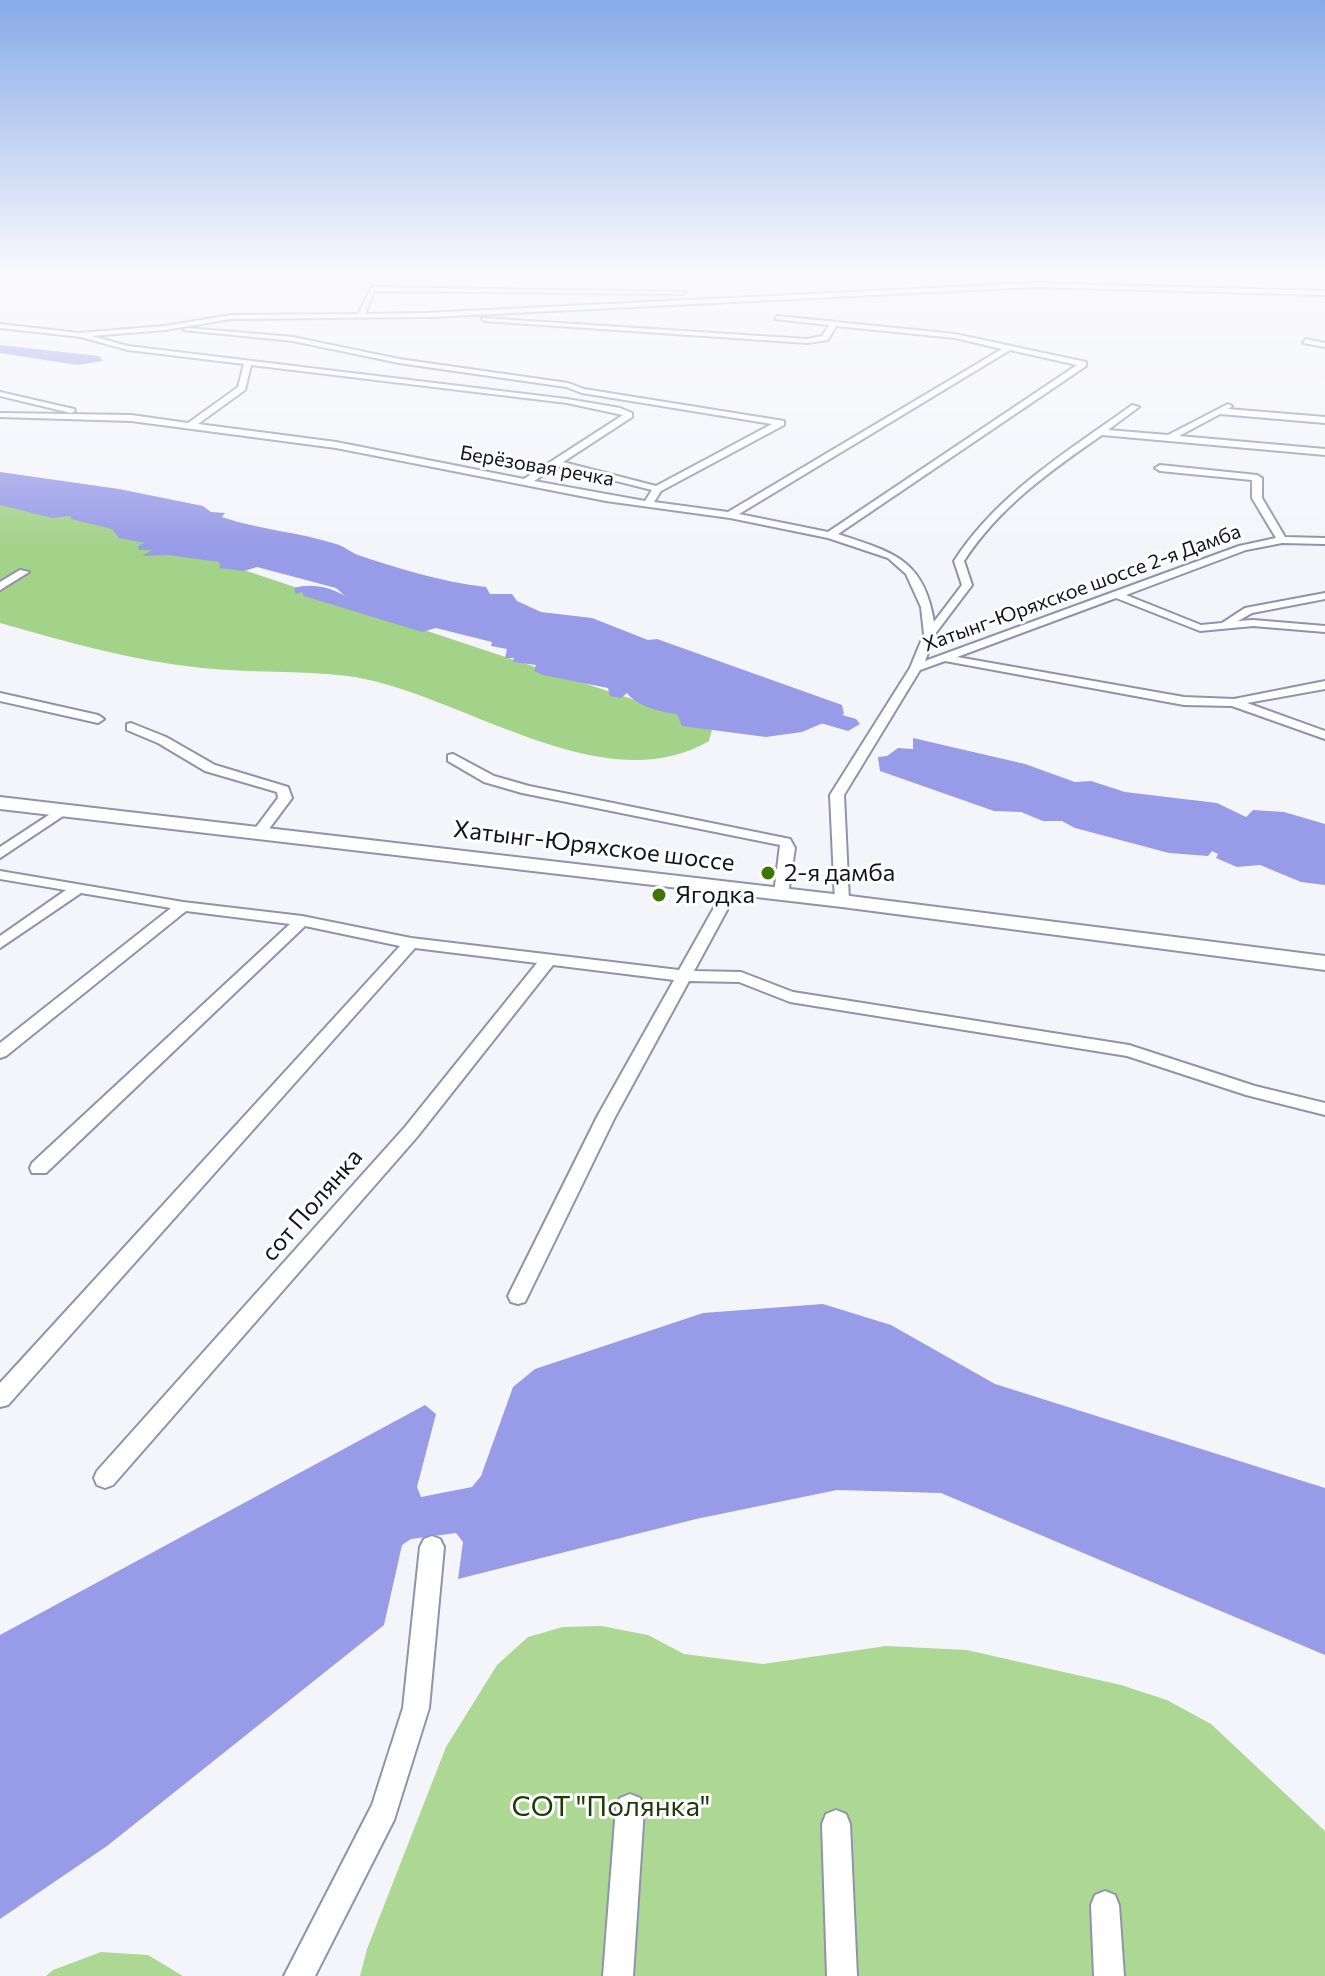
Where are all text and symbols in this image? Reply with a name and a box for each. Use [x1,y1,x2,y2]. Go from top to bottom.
street label: Берёзовая речка [458,441,616,491]
street label: Хатынг-Юряхское шоссе 2-я Дамба [920,519,1244,657]
street label: Хатынг-Юряхское шоссе [452,814,736,878]
place label: 2-я дамба [784,859,895,887]
marker: 2-я дамба [759,864,777,882]
place label: Ягодка [675,881,755,909]
marker: Ягодка [650,886,668,904]
street label: сот Полянка [255,1143,369,1267]
park label: СОТ "Полянка" [511,1790,711,1824]

